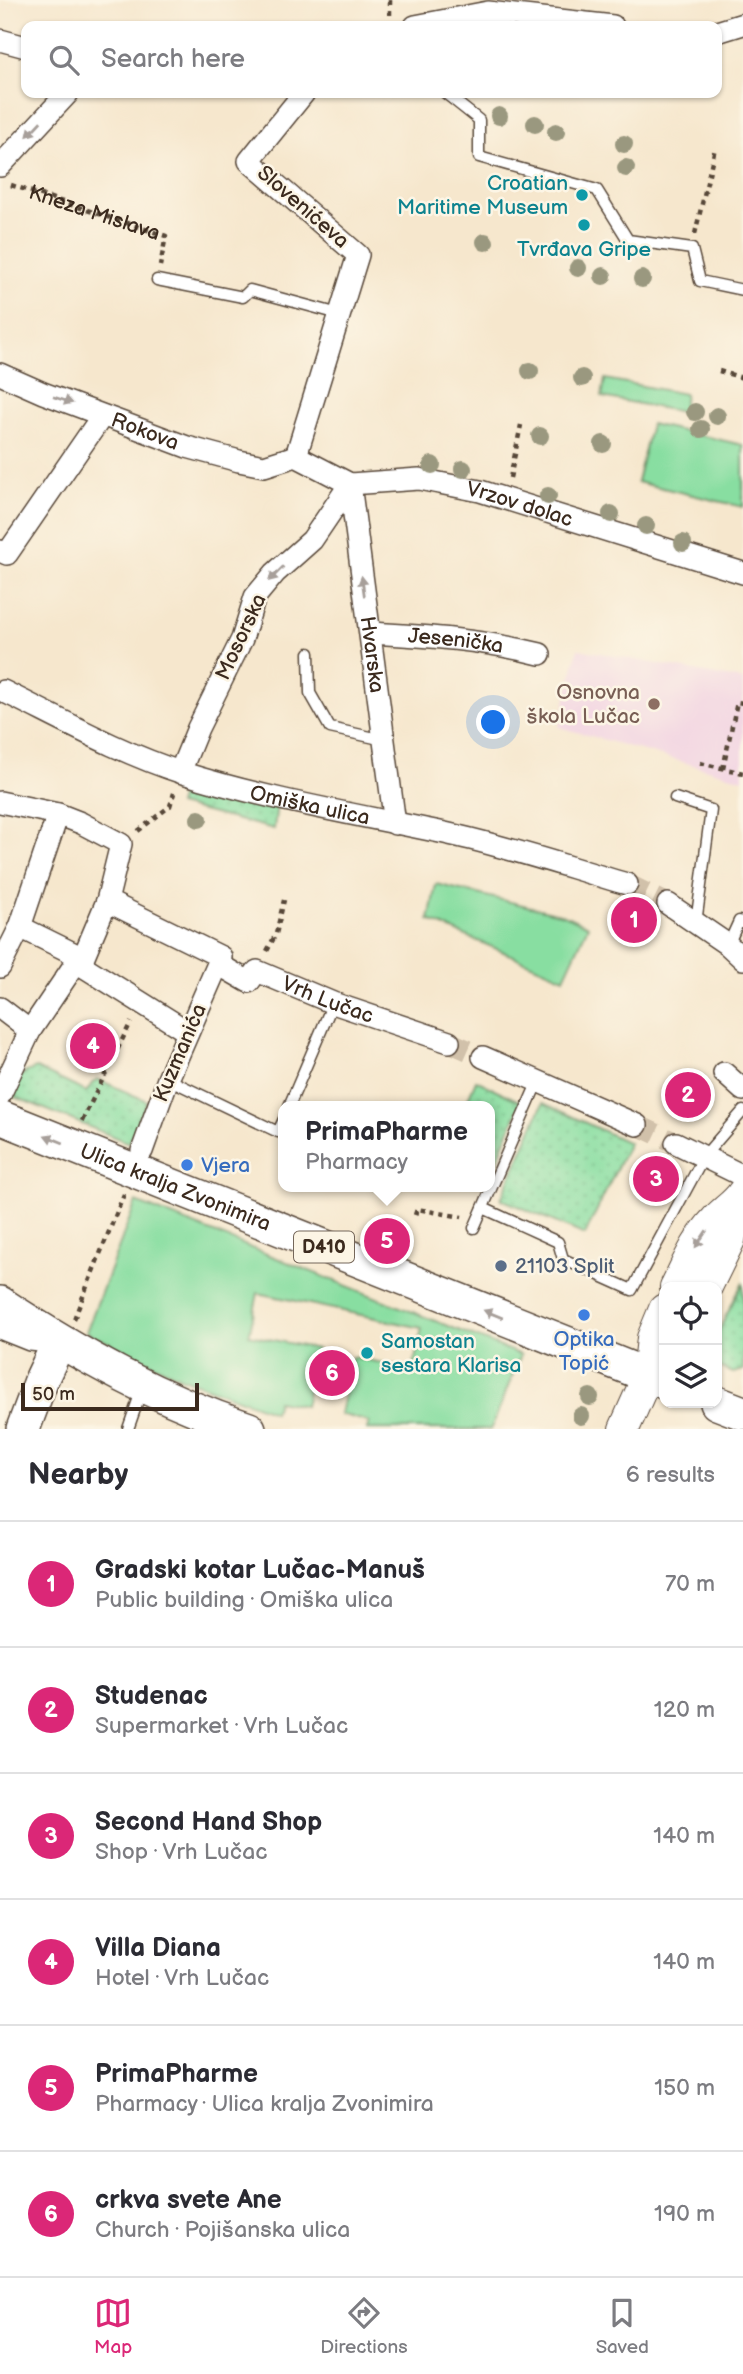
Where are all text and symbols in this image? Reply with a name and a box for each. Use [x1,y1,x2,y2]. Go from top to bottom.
search box [21,21,722,98]
icon: search [45,41,83,79]
text: Search here [101,44,245,75]
one-way arrow [27,120,43,137]
street label: Slovenićeva [252,160,354,254]
place label: Croatian Maritime Museum [397,171,568,220]
street label: Kneza Mislava [26,179,163,246]
marker: Croatian Maritime Museum [574,187,590,203]
marker: Tvrđava Gripe [576,217,592,233]
place label: Tvrđava Gripe [517,237,651,262]
one-way arrow [53,395,74,406]
street label: Rokova [108,407,182,455]
street label: Vrzov dolac [465,476,576,532]
one-way arrow [267,565,284,582]
one-way arrow [358,575,369,597]
street label: Mosorska [210,590,272,684]
street label: Hvarska [355,615,390,694]
street label: Jesenička [407,623,505,658]
place label: Osnovna škola Lučac [526,680,640,729]
marker: Osnovna škola Lučac [646,696,662,712]
your location [476,705,510,739]
street label: Omiška ulica [248,780,372,830]
pin: 1 [611,894,657,946]
street label: Vrh Lučac [278,971,377,1028]
street label: Kuzmanića [148,1000,212,1106]
pin: 4 [70,1020,116,1072]
pin: 2 [665,1069,711,1121]
popup [278,1101,495,1192]
text: PrimaPharme [305,1117,468,1148]
one-way arrow [44,1133,65,1144]
street label: Ulica kralja Zvonimira [77,1138,275,1236]
text: Pharmacy [305,1148,408,1176]
place label: Vjera [201,1153,250,1178]
pin: 3 [633,1153,679,1205]
marker: Vjera [179,1157,195,1173]
pin: 5 [364,1215,410,1267]
one-way arrow [695,1229,708,1248]
road number: D410 [294,1232,354,1262]
place label: 21103 Split [515,1254,615,1279]
marker: 21103 Split [493,1258,509,1274]
map controls [659,1282,722,1408]
button: locate [659,1282,722,1345]
marker: Optika Topić [576,1307,592,1323]
one-way arrow [483,1309,504,1320]
place label: Optika Topić [553,1327,615,1376]
place label: Samostan sestara Klarisa [381,1329,521,1378]
marker: Samostan sestara Klarisa [359,1345,375,1361]
button: layers [659,1345,722,1408]
pin: 6 [309,1347,355,1399]
scale bar [21,1380,200,1412]
text: 50 m [32,1383,75,1406]
text: Nearby [28,1457,128,1493]
text: 6 results [626,1461,715,1489]
text: Gradski kotar Lučac-Manuš [95,1555,425,1586]
text: 1 [46,1570,56,1598]
text: 70 m [665,1570,715,1598]
text: Public building · Omiška ulica [95,1586,393,1614]
text: Studenac [95,1681,208,1712]
text: 2 [44,1696,58,1724]
text: 120 m [654,1696,715,1724]
text: Supermarket · Vrh Lučac [95,1712,348,1740]
text: Second Hand Shop [95,1807,322,1838]
text: 3 [44,1822,58,1850]
text: 140 m [653,1822,715,1850]
text: Shop · Vrh Lučac [95,1838,267,1866]
text: Villa Diana [95,1933,221,1964]
text: 4 [44,1948,58,1976]
text: 140 m [653,1948,715,1976]
text: Hotel · Vrh Lučac [95,1964,269,1992]
text: PrimaPharme [95,2059,258,2090]
text: 5 [44,2074,58,2102]
text: 150 m [654,2074,715,2102]
text: Pharmacy · Ulica kralja Zvonimira [95,2090,434,2118]
text: crkva svete Ane [95,2185,282,2216]
text: 6 [44,2200,58,2228]
text: 190 m [654,2200,715,2228]
text: Church · Pojišanska ulica [95,2216,350,2244]
tab: Map [94,2294,132,2359]
tab: Directions [320,2294,408,2359]
tab: Saved [596,2294,649,2359]

